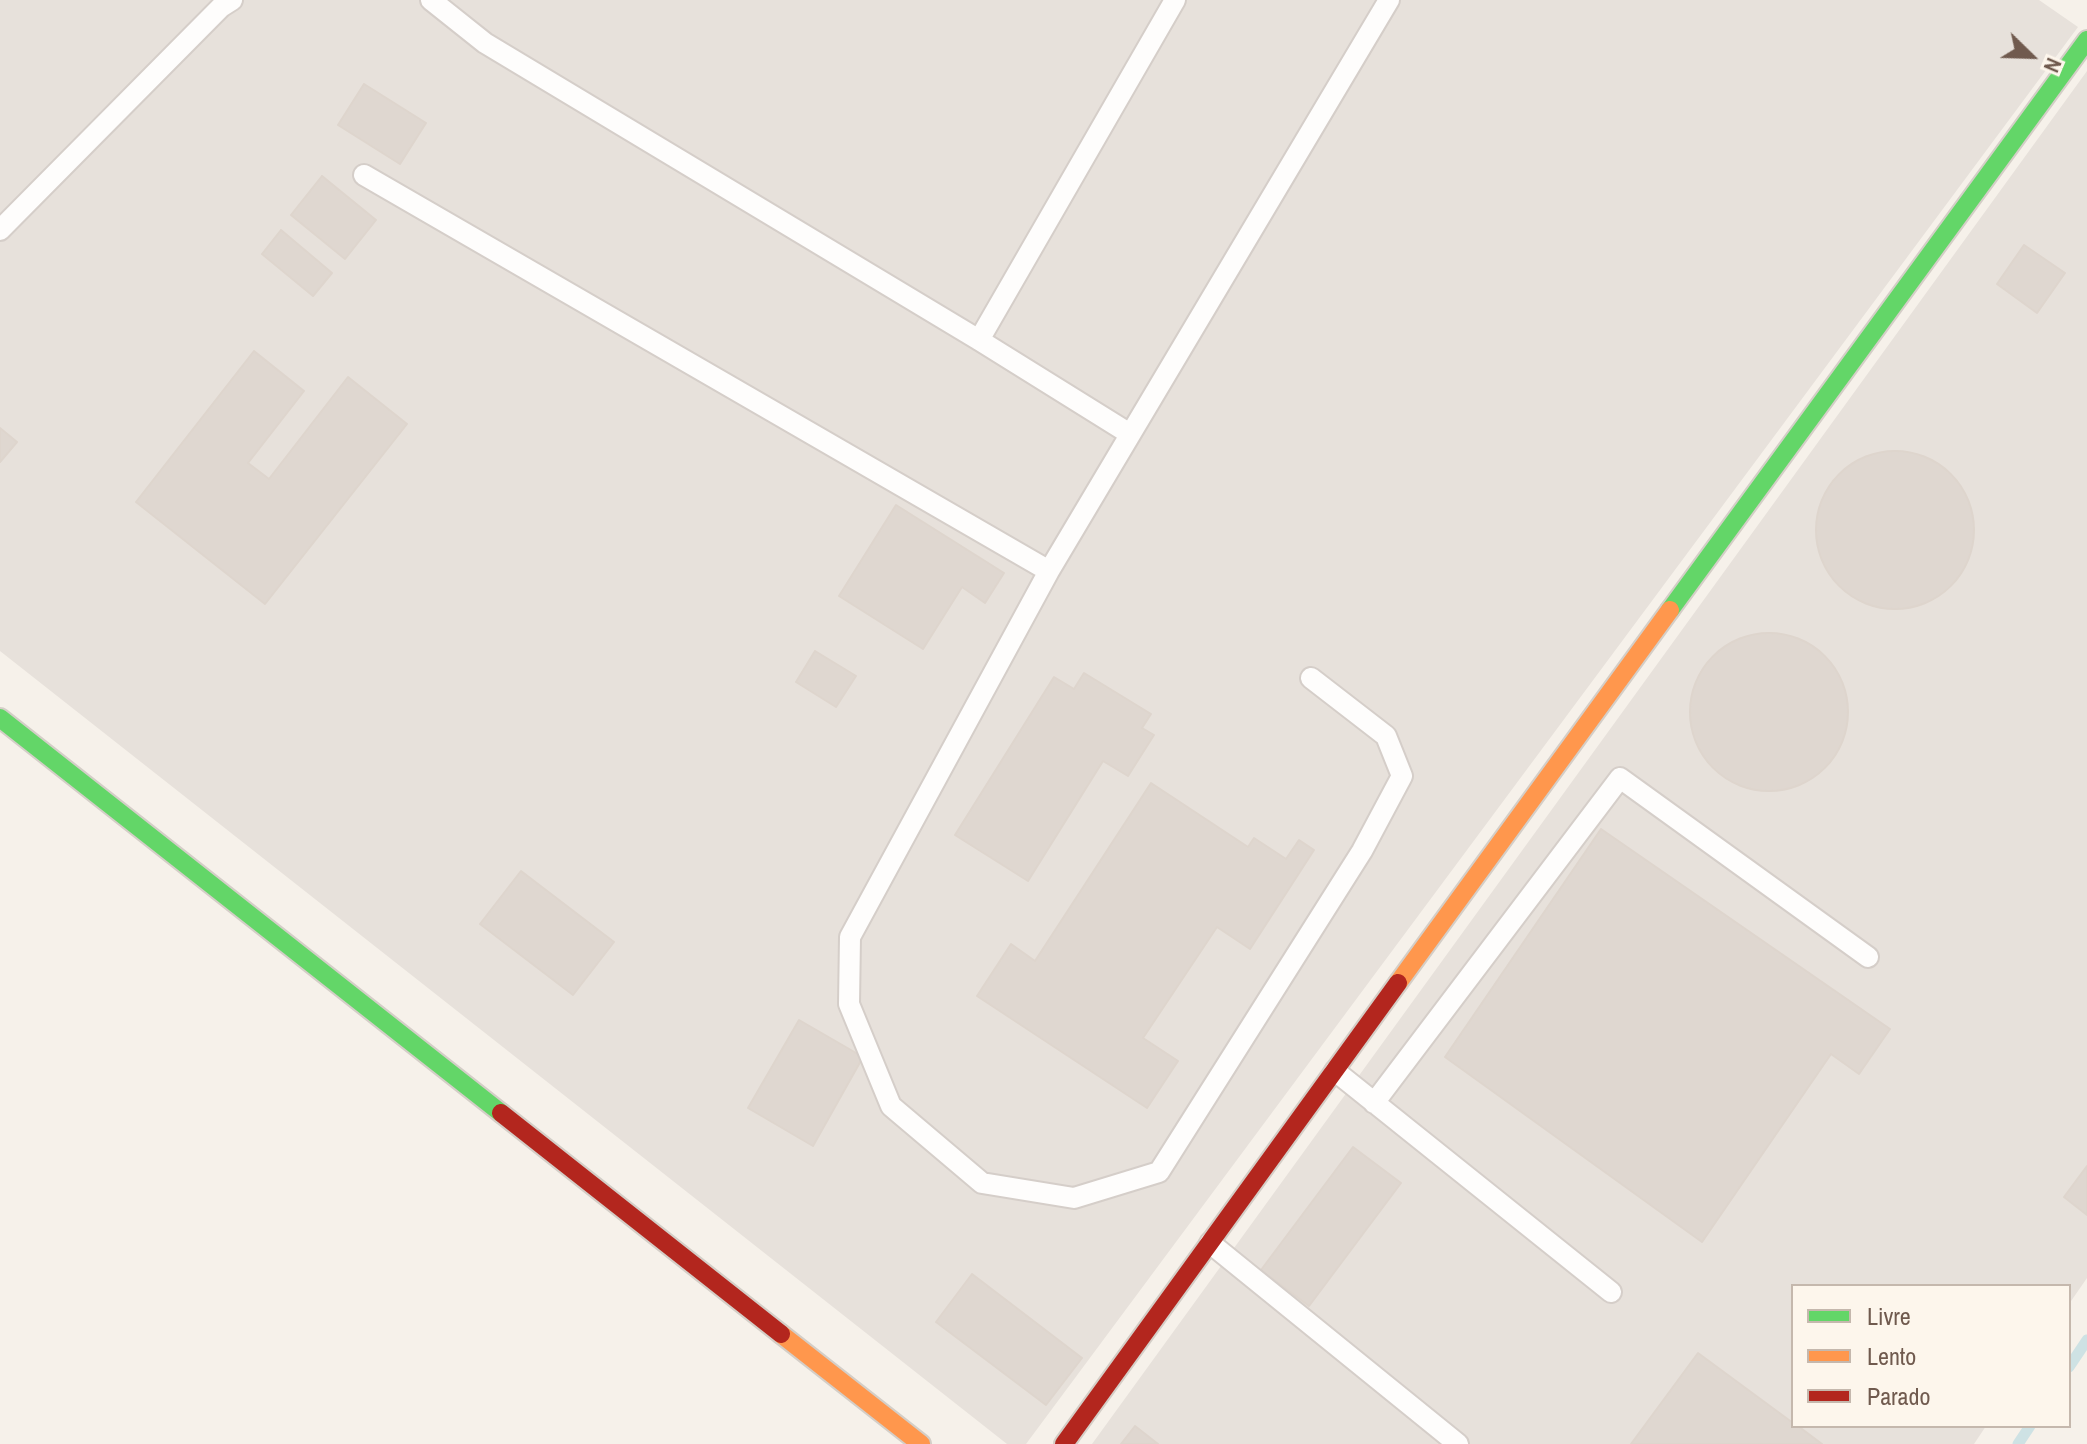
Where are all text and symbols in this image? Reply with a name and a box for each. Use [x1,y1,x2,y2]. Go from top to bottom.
north arrow [1991,16,2071,96]
text: N [2037,54,2069,77]
legend [1791,1284,2071,1428]
text: Livre [1867,1300,1911,1332]
text: Lento [1867,1340,1916,1372]
text: Parado [1867,1380,1930,1412]

